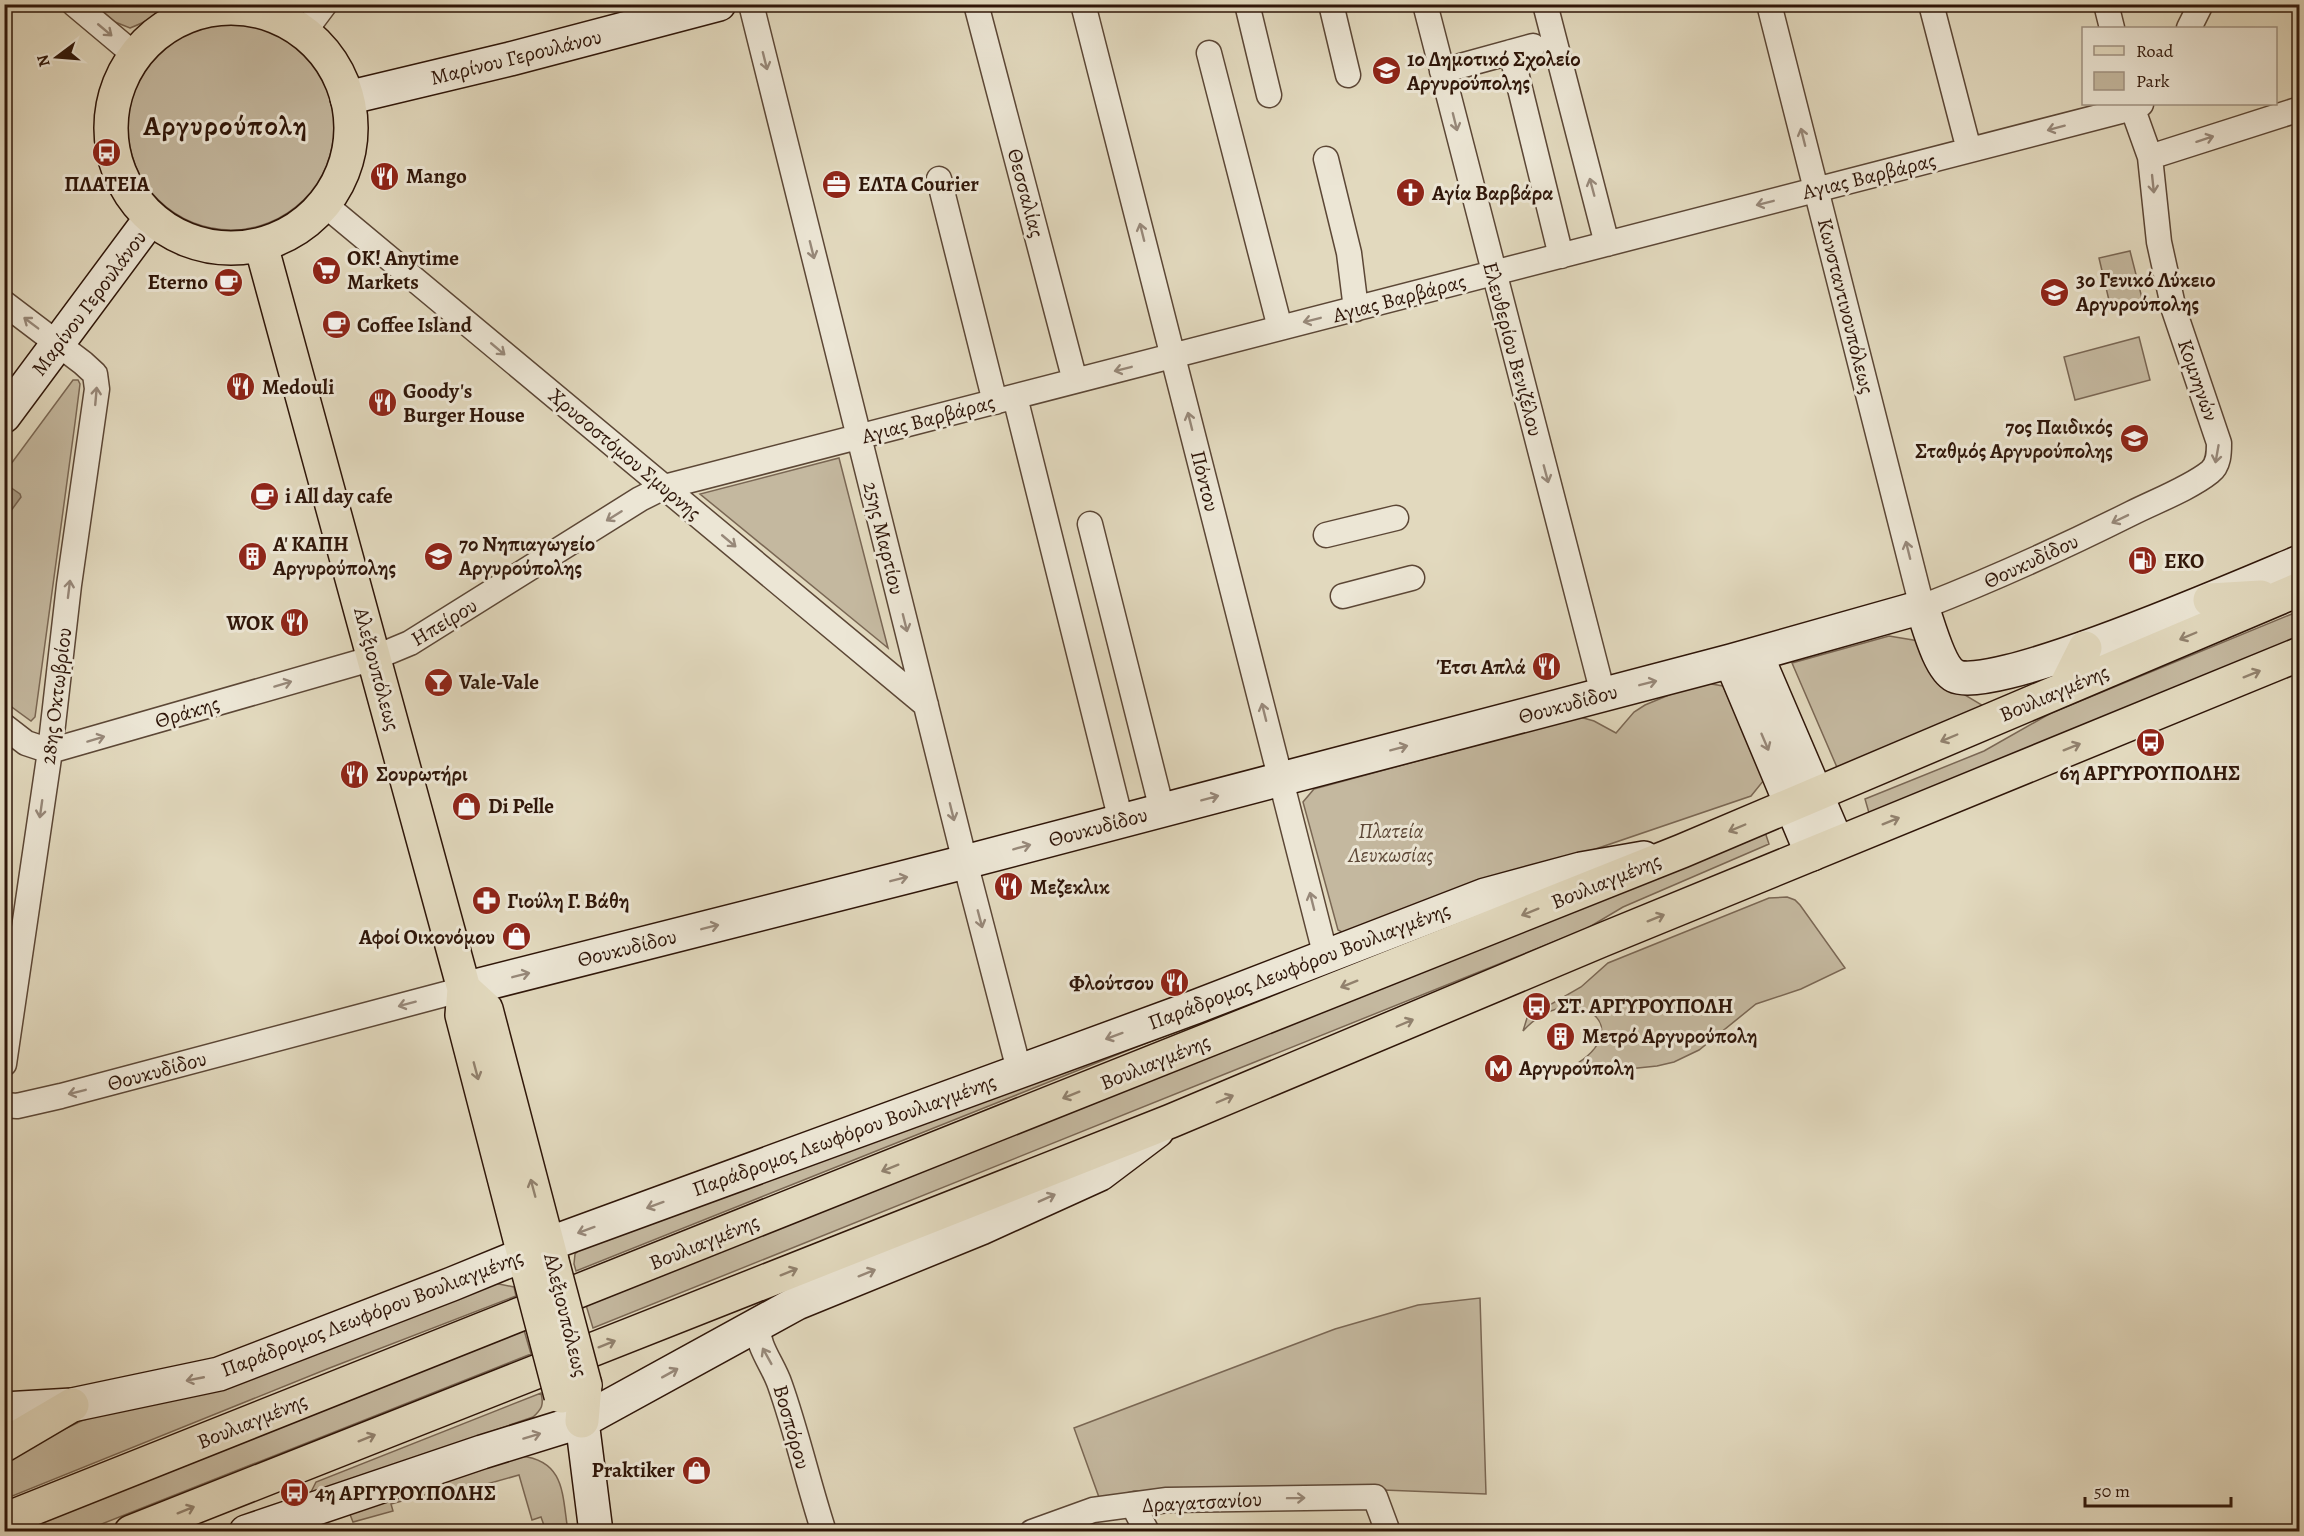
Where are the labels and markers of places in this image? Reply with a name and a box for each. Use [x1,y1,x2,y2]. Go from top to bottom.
place label: 1ο Δημοτικό Σχολείο Αργυρούπολης [1406,45,1581,97]
school or university icon: 1ο Δημοτικό Σχολείο Αργυρούπολης [1370,55,1402,87]
bus stop icon: ΠΛΑΤΕΙΑ [91,137,123,169]
restaurant icon: Mango [369,160,401,192]
place label: Mango [406,162,467,190]
office icon: ΕΛΤΑ Courier [821,168,853,200]
place label: ΠΛΑΤΕΙΑ [64,170,151,198]
place label: ΕΛΤΑ Courier [858,170,979,198]
church icon: Αγία Βαρβάρα [1395,177,1427,209]
place label: Αγία Βαρβάρα [1431,179,1553,207]
place label: OK! Anytime Markets [347,244,459,296]
supermarket icon: OK! Anytime Markets [310,254,342,286]
cafe icon: Eterno [213,266,245,298]
place label: 3ο Γενικό Λύκειο Αργυρούπολης [2075,266,2216,318]
place label: Eterno [148,268,208,296]
school or university icon: 3ο Γενικό Λύκειο Αργυρούπολης [2039,276,2071,308]
cafe icon: Coffee Island [320,309,352,341]
place label: Coffee Island [357,311,473,339]
restaurant icon: Medouli [225,371,257,403]
place label: Medouli [262,373,334,401]
place label: Goody's Burger House [403,377,525,429]
restaurant icon: Goody's Burger House [366,387,398,419]
place label: 7ος Παιδικός Σταθμός Αργυρούπολης [1915,413,2113,465]
school or university icon: 7ος Παιδικός Σταθμός Αργυρούπολης [2118,423,2150,455]
cafe icon: i All day cafe [248,480,280,512]
place label: i All day cafe [285,482,393,510]
place label: Α' ΚΑΠΗ Αργυρούπολης [272,530,396,582]
place label: 7ο Νηπιαγωγείο Αργυρούπολης [458,530,595,582]
building icon: Α' ΚΑΠΗ Αργυρούπολης [236,540,268,572]
school or university icon: 7ο Νηπιαγωγείο Αργυρούπολης [422,540,454,572]
fuel station icon: EKO [2127,545,2159,577]
place label: EKO [2164,547,2204,575]
restaurant icon: WOK [279,607,311,639]
place label: WOK [225,609,274,637]
restaurant icon: Έτσι Απλά [1531,651,1563,683]
place label: Έτσι Απλά [1436,653,1526,681]
bar icon: Vale-Vale [422,666,454,698]
place label: Vale-Vale [458,668,539,696]
bus stop icon: 6η ΑΡΓΥΡΟΥΠΟΛΗΣ [2134,726,2166,758]
restaurant icon: Σουρωτήρι [339,758,371,790]
place label: 6η ΑΡΓΥΡΟΥΠΟΛΗΣ [2060,759,2240,787]
place label: Σουρωτήρι [376,760,468,788]
shop icon: Di Pelle [451,790,483,822]
place label: Di Pelle [488,792,554,820]
restaurant icon: Μεζεκλικ [993,871,1025,903]
place label: Μεζεκλικ [1030,873,1110,901]
pharmacy icon: Γιούλη Γ. Βάθη [470,885,502,917]
place label: Γιούλη Γ. Βάθη [507,887,629,915]
shop icon: Αφοί Οικονόμου [500,921,532,953]
place label: Αφοί Οικονόμου [358,923,495,951]
restaurant icon: Φλούτσου [1159,967,1191,999]
place label: Φλούτσου [1069,969,1154,997]
bus stop icon: ΣΤ. ΑΡΓΥΡΟΥΠΟΛΗ [1520,990,1552,1022]
place label: ΣΤ. ΑΡΓΥΡΟΥΠΟΛΗ [1557,992,1733,1020]
building icon: Μετρό Αργυρούπολη [1545,1020,1577,1052]
place label: Μετρό Αργυρούπολη [1582,1022,1757,1050]
metro station icon: Αργυρούπολη [1482,1052,1514,1084]
place label: Αργυρούπολη [1518,1054,1634,1082]
shop icon: Praktiker [680,1454,712,1486]
place label: Praktiker [592,1456,675,1484]
bus stop icon: 4η ΑΡΓΥΡΟΥΠΟΛΗΣ [278,1477,310,1509]
place label: 4η ΑΡΓΥΡΟΥΠΟΛΗΣ [315,1479,496,1507]

